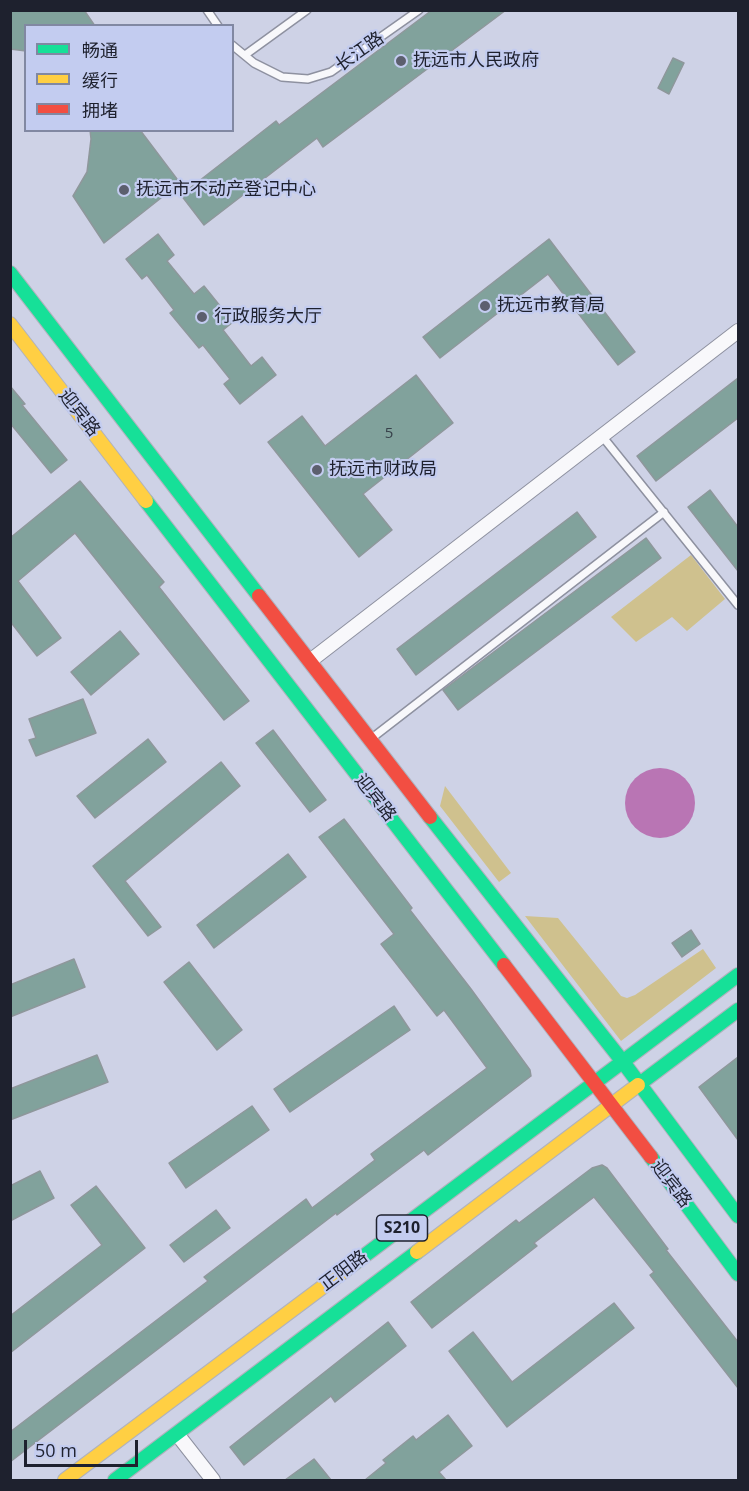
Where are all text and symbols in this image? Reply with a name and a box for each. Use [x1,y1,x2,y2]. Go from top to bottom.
legend [24,24,234,132]
street label: 长江路 [332,28,388,76]
text: 畅通 [82,38,118,62]
place label: 抚远市人民政府 [413,50,539,72]
marker: 抚远市人民政府 [394,54,408,68]
text: 缓行 [82,68,118,92]
text: 拥堵 [82,98,118,122]
place label: 抚远市不动产登记中心 [136,179,316,201]
marker: 抚远市不动产登记中心 [117,183,131,197]
place label: 抚远市教育局 [497,295,605,317]
marker: 抚远市教育局 [478,299,492,313]
place label: 行政服务大厅 [214,306,322,328]
marker: 行政服务大厅 [195,310,209,324]
street label: 迎宾路 [54,385,104,441]
house number: 5 [385,425,393,443]
place label: 抚远市财政局 [329,459,437,481]
marker: 抚远市财政局 [310,463,324,477]
street label: 迎宾路 [350,770,400,826]
street label: 迎宾路 [646,1156,696,1212]
road number: S210 [376,1215,428,1241]
street label: 正阳路 [316,1246,372,1296]
scale bar [27,1428,141,1466]
text: 50 m [35,1438,77,1462]

